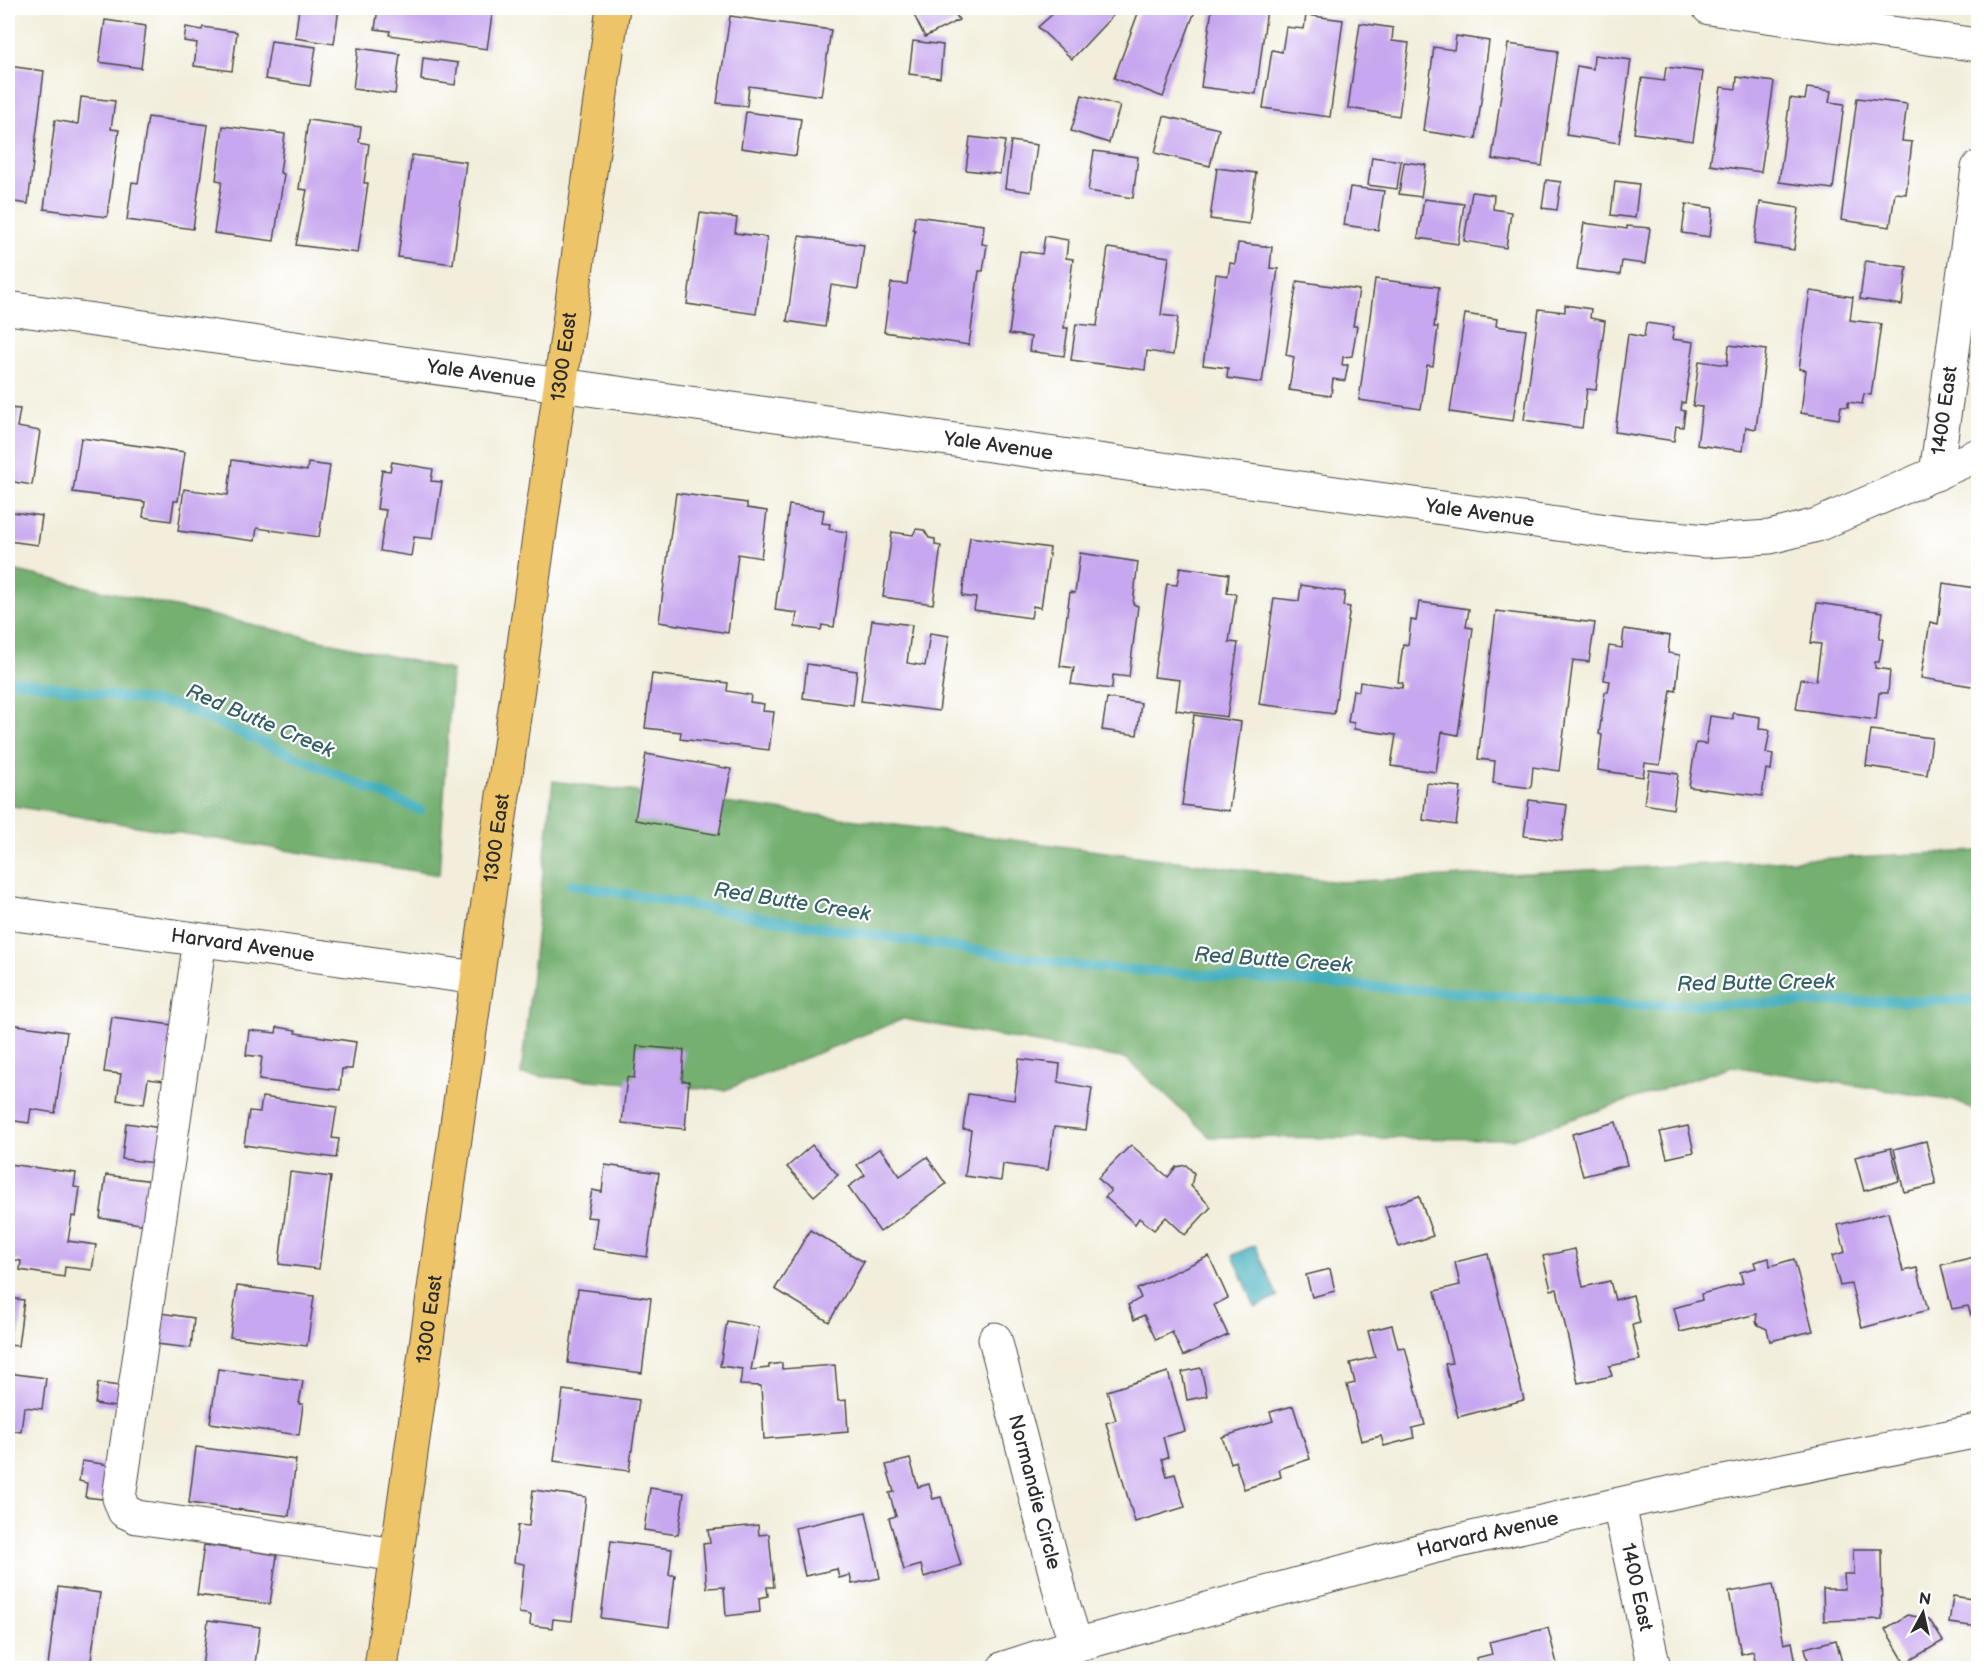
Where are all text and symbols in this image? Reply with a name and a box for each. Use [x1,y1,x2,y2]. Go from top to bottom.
street label: 1300 East [546,311,582,403]
street label: Yale Avenue [424,354,538,394]
street label: 1400 East [1927,365,1963,457]
street label: Yale Avenue [941,426,1055,466]
street label: Yale Avenue [1423,494,1536,533]
water label: Red Butte Creek [182,679,338,764]
street label: 1300 East [479,792,515,884]
water label: Red Butte Creek [712,877,873,927]
street label: Harvard Avenue [169,924,316,967]
water label: Red Butte Creek [1193,942,1353,978]
water label: Red Butte Creek [1677,969,1836,997]
street label: 1300 East [412,1273,448,1365]
street label: Normandie Circle [1003,1412,1066,1572]
street label: Harvard Avenue [1414,1506,1561,1563]
street label: 1400 East [1616,1541,1658,1633]
north arrow [1893,1583,1953,1643]
text: N [1918,1589,1932,1610]

